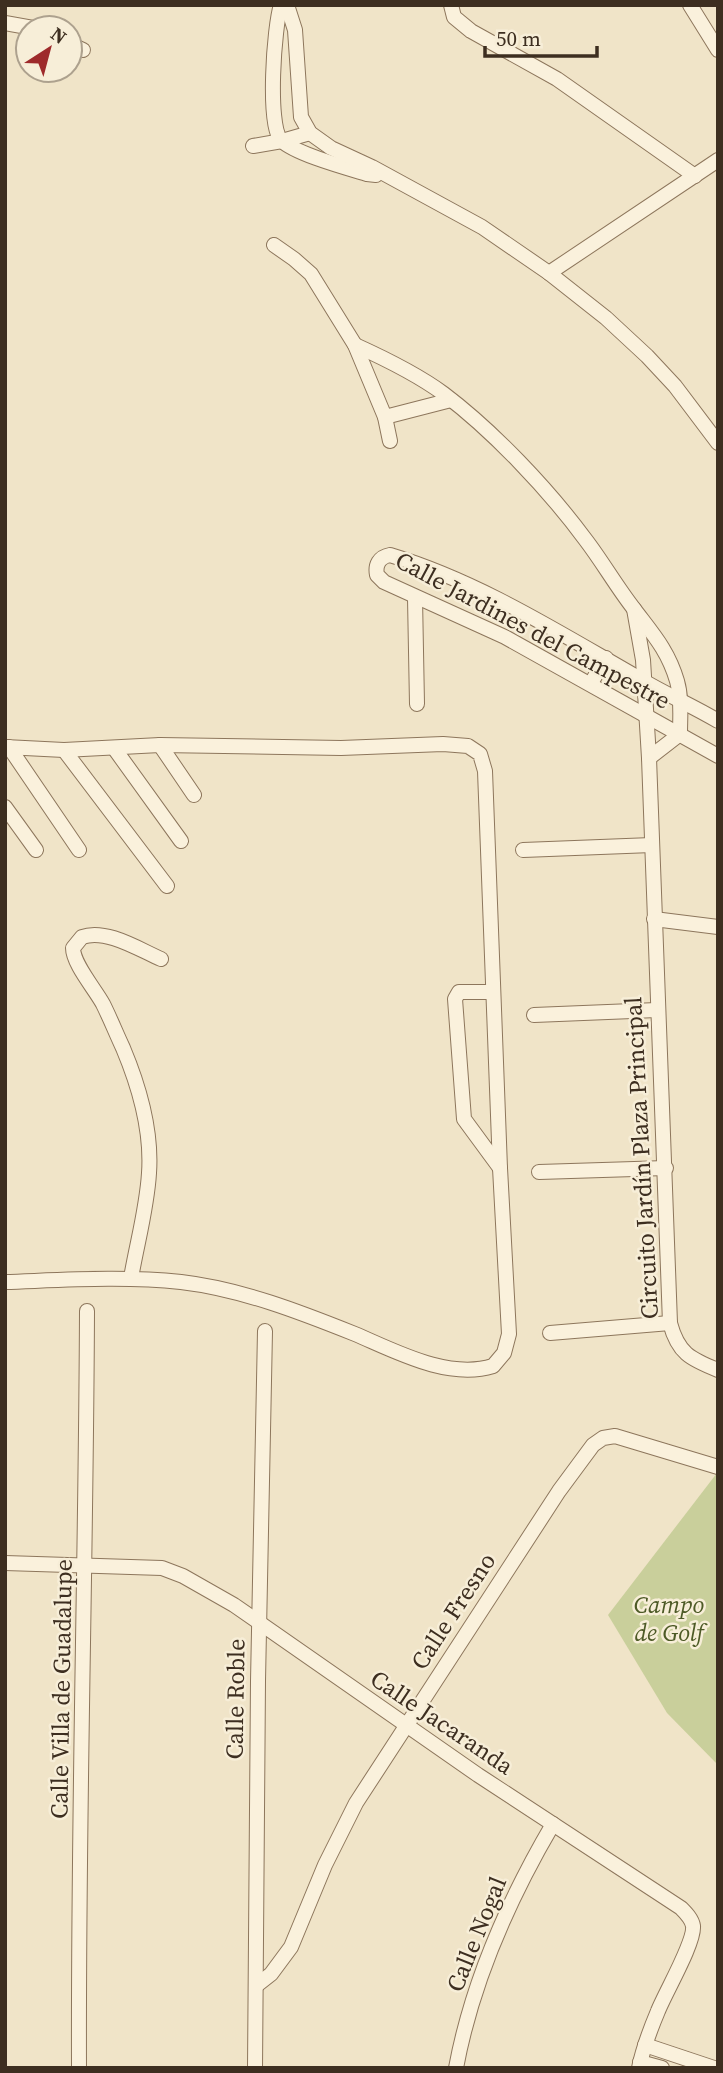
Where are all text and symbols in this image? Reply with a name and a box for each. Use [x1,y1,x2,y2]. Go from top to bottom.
north arrow [14,14,84,84]
scale bar [485,14,597,58]
text: N [46,21,72,50]
text: 50 m [496,24,541,53]
street label: Calle Jardines del Campestre [390,543,676,717]
street label: Circuito Jardín Plaza Principal [616,996,666,1320]
street label: Calle Fresno [403,1546,503,1676]
street label: Calle Villa de Guadalupe [42,1559,80,1819]
park label: Campo de Golf [634,1588,708,1649]
street label: Calle Roble [217,1638,253,1760]
street label: Calle Jacaranda [364,1662,521,1783]
street label: Calle Nogal [438,1872,514,1996]

